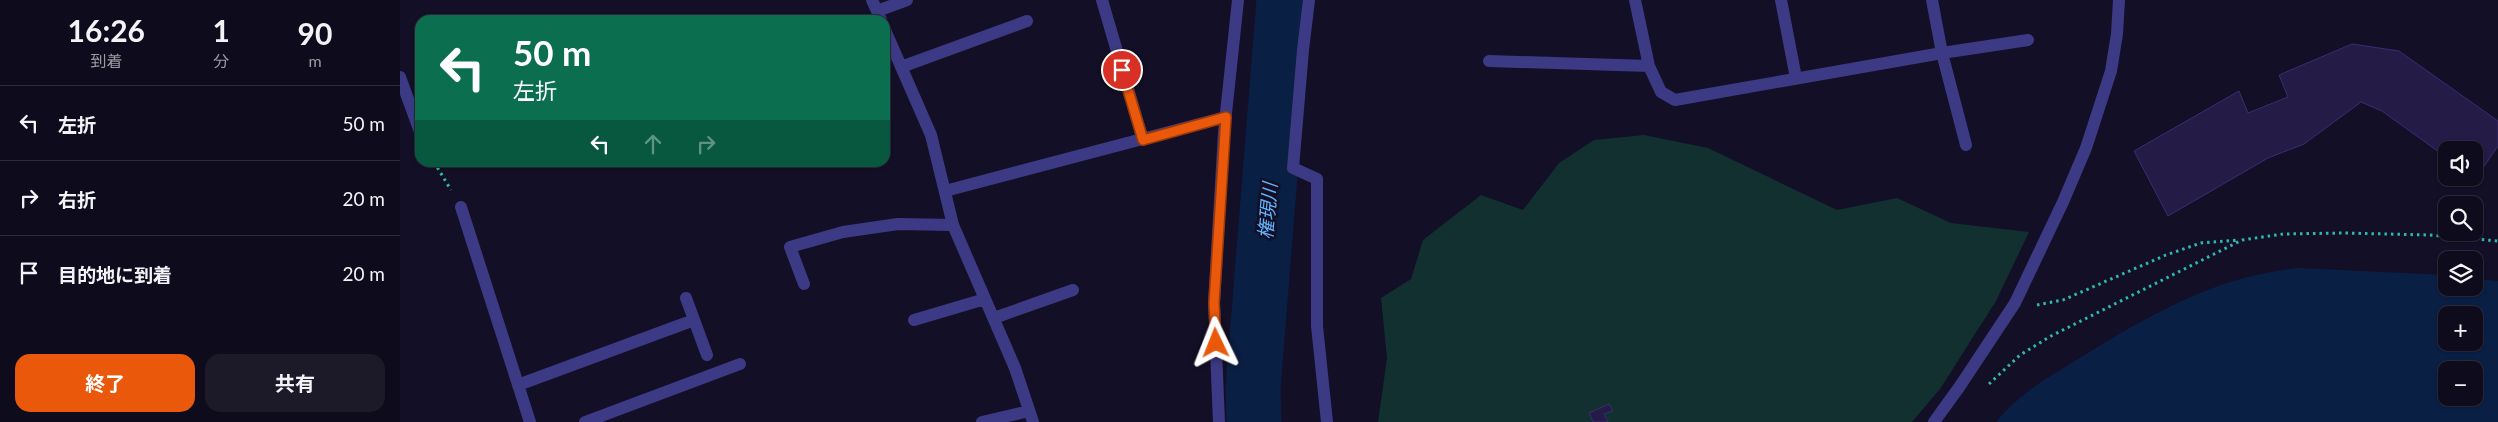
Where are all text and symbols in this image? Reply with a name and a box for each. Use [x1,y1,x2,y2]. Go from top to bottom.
text: 16:26 [68,12,145,48]
text: 1 [213,12,230,48]
text: 90 [298,15,332,51]
text: 50 m [513,31,591,73]
icon: left [430,35,495,100]
pin [1101,49,1143,91]
text: 到着 [90,51,122,70]
text: 分 [213,51,229,70]
text: m [308,51,322,70]
icon: arrive [1108,56,1136,84]
text: 左折 [513,77,557,104]
icon: left [15,109,43,137]
text: 50 m [342,112,385,135]
text: 左折 [58,113,96,136]
icon: left [586,130,614,158]
icon: ahead [639,130,667,158]
icon: right [692,130,720,158]
map controls [2438,141,2483,406]
button: sound [2438,141,2483,186]
water label: 権現川 [1253,180,1281,240]
icon: right [15,184,43,212]
text: 20 m [342,187,385,210]
text: 右折 [58,188,96,211]
button: search [2438,196,2483,241]
button: layers [2438,251,2483,296]
icon: arrive [15,259,43,287]
text: 20 m [342,262,385,285]
text: 目的地に到着 [58,263,172,286]
button: + [2438,306,2483,351]
position arrow [1189,316,1241,368]
button: 終了 [15,354,195,412]
button: 共有 [205,354,385,412]
button: − [2438,361,2483,406]

